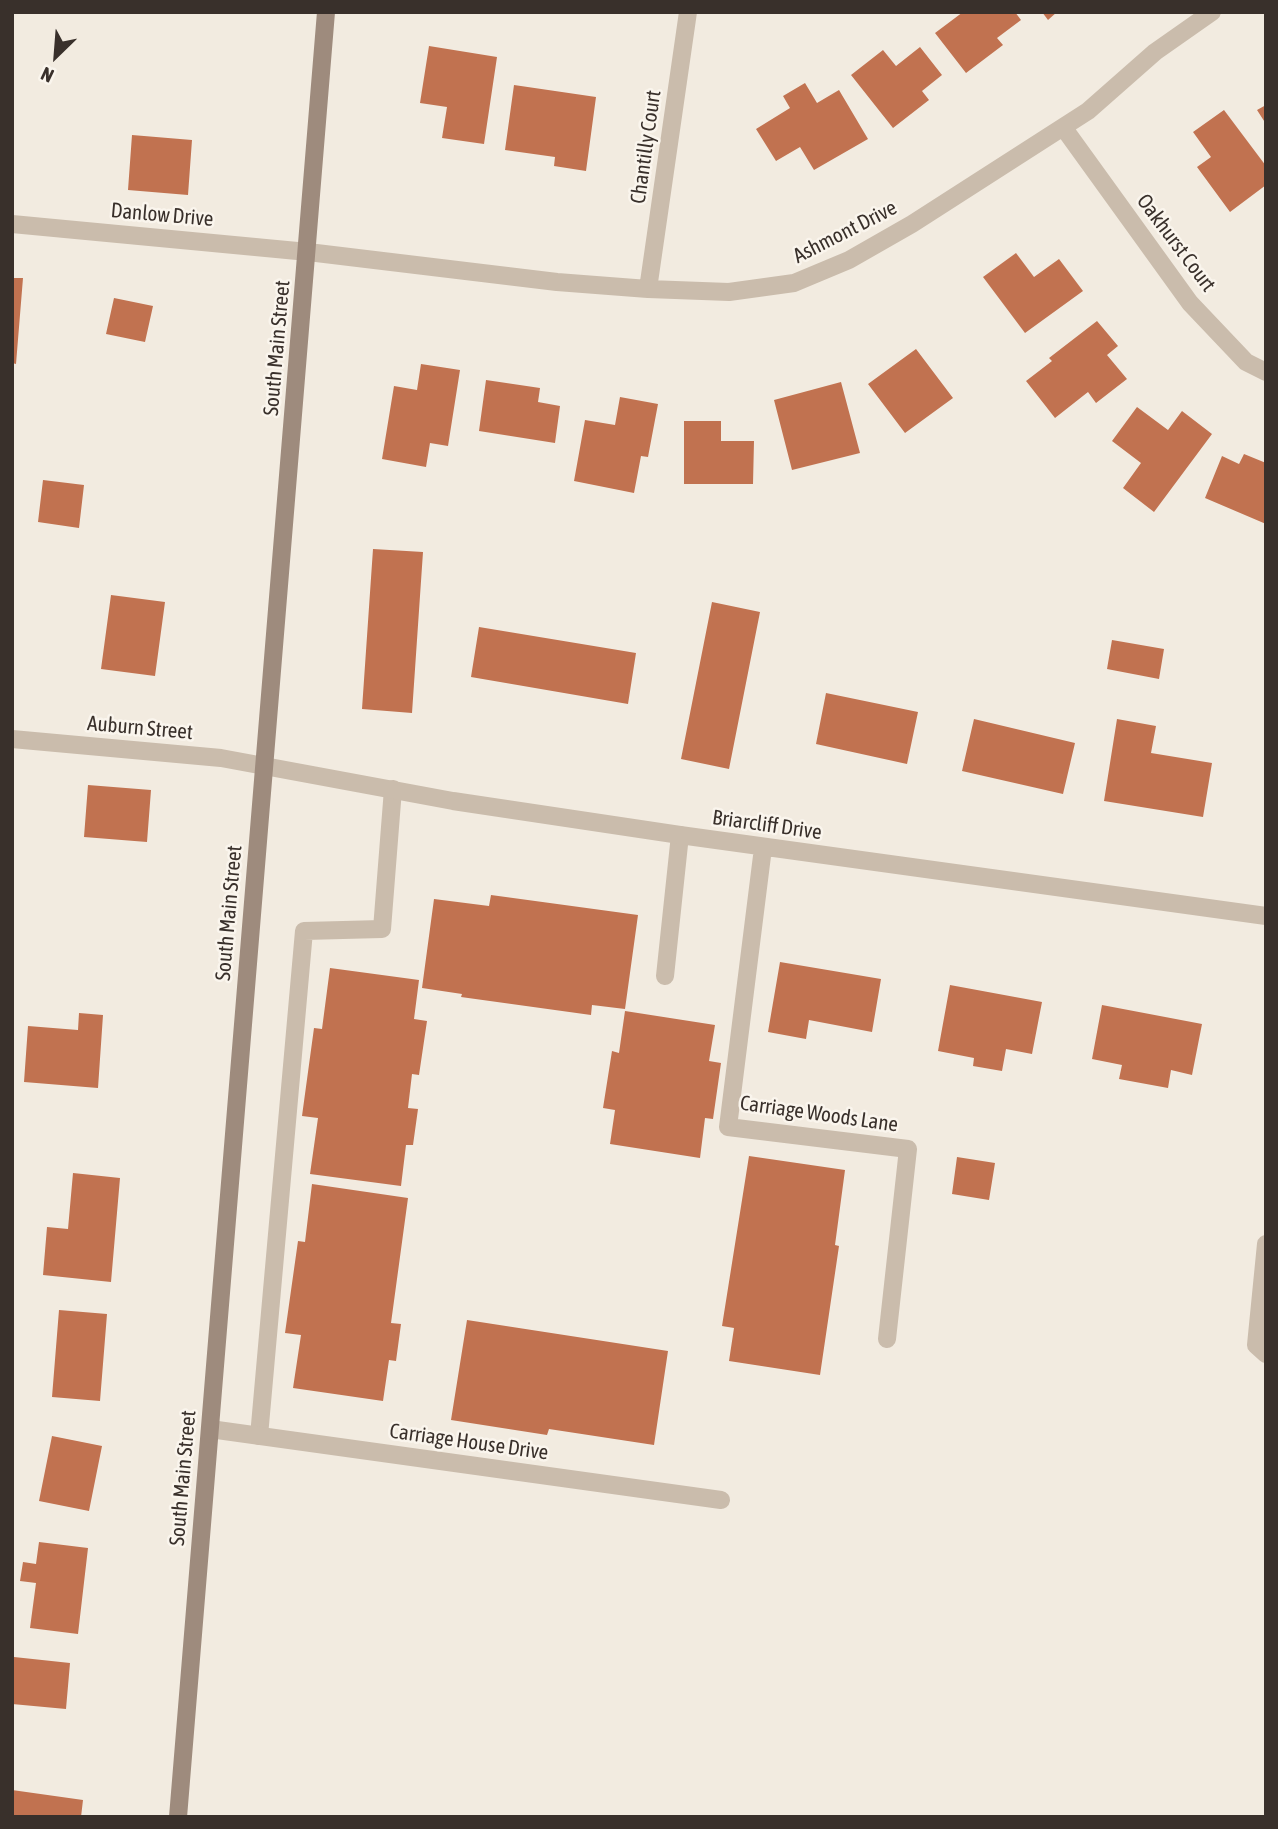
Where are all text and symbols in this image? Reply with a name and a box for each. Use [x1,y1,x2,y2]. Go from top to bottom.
north arrow [21,21,91,91]
text: N [37,63,57,87]
street label: Chantilly Court [626,89,666,205]
street label: Oakhurst Court [1131,189,1221,297]
street label: Ashmont Drive [789,195,901,269]
street label: Danlow Drive [110,198,214,232]
street label: South Main Street [259,279,295,417]
street label: Auburn Street [86,711,194,745]
street label: Briarcliff Drive [711,805,823,845]
street label: South Main Street [211,844,247,982]
street label: Carriage Woods Lane [738,1090,900,1138]
street label: South Main Street [165,1409,201,1547]
street label: Carriage House Drive [388,1418,550,1466]

